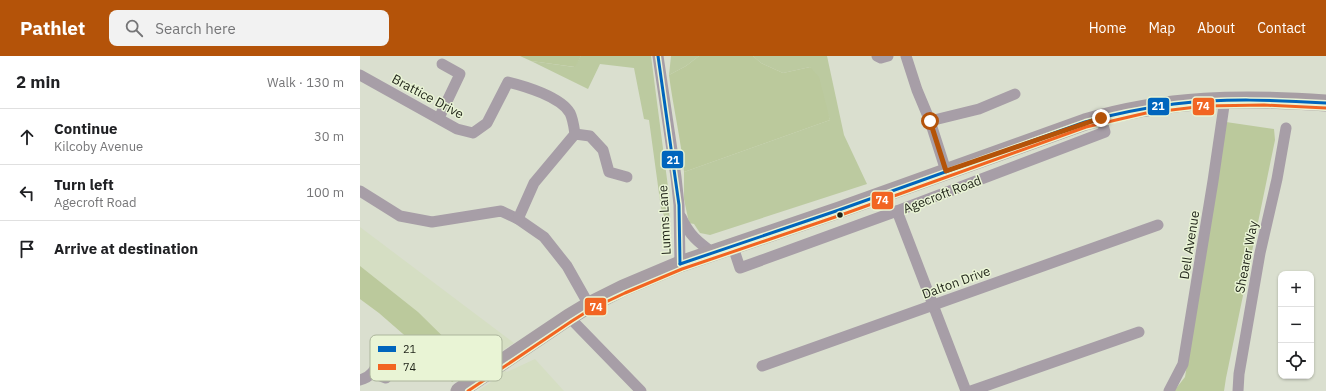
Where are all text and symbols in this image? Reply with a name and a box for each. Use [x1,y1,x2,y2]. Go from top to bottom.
search box [109,10,389,46]
text: Pathlet [20,16,85,40]
icon: search [123,17,145,39]
text: Search here [155,19,236,38]
text: Home [1089,19,1126,37]
text: Map [1148,19,1175,37]
text: About [1197,19,1235,37]
text: Contact [1257,19,1306,37]
street label: Brattice Drive [389,70,467,123]
text: 2 min [16,71,60,93]
text: Walk · 130 m [267,74,344,91]
line badge: 21 [1147,97,1170,116]
line badge: 74 [1192,97,1215,116]
text: 21 [1151,99,1165,113]
text: 74 [1196,99,1210,113]
route end [1092,109,1110,127]
route start [921,112,939,130]
text: Continue [54,119,118,138]
icon: ahead [16,126,38,148]
text: 30 m [314,128,344,145]
text: Kilcoby Avenue [54,138,143,155]
line badge: 21 [661,150,684,169]
text: 21 [666,153,680,167]
street label: Agecroft Road [901,172,984,217]
text: Turn left [54,175,114,194]
icon: left [16,182,38,204]
text: 100 m [306,184,344,201]
street label: Lumns Lane [654,185,675,255]
line badge: 74 [871,191,894,210]
text: 74 [875,193,889,207]
text: Agecroft Road [54,194,136,211]
unlabelled marker [835,210,845,220]
street label: Dell Avenue [1176,210,1203,281]
street label: Shearer Way [1231,219,1262,295]
icon: arrive [16,238,38,260]
text: Arrive at destination [54,239,198,258]
street label: Dalton Drive [920,262,993,303]
map controls [1278,271,1314,379]
button: + [1278,271,1314,307]
line badge: 74 [584,297,607,316]
text: 74 [589,300,603,314]
button: − [1278,307,1314,343]
legend [370,335,502,381]
text: 21 [403,342,417,356]
button: locate [1278,343,1314,379]
text: 74 [403,360,417,374]

